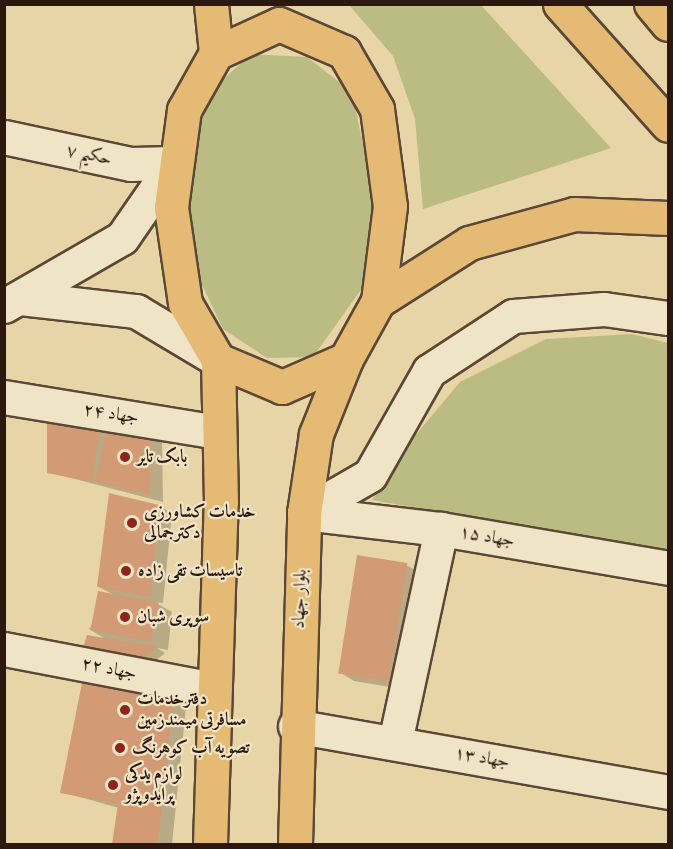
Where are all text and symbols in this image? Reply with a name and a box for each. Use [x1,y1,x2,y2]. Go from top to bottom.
street label: حکیم ۷ [64,140,114,170]
street label: جهاد ۲۴ [82,399,140,429]
place label: بابک تایر [137,446,187,468]
marker: بابک تایر [118,450,132,464]
place label: خدمات کشاورزی دکترجمالی [144,502,256,544]
marker: خدمات کشاورزی دکترجمالی [125,516,139,530]
street label: جهاد ۱۵ [458,522,516,552]
place label: تاسیسات تقی زاده [138,560,242,582]
marker: تاسیسات تقی زاده [119,564,133,578]
street label: بلوار جهاد [288,569,312,629]
place label: سوپری شبان [137,606,209,628]
marker: سوپری شبان [118,610,132,624]
street label: جهاد ۲۲ [80,653,138,685]
place label: دفترخدمات مسافرتی میمندزمین [137,689,246,732]
marker: دفترخدمات مسافرتی میمندزمین [118,703,132,717]
place label: تصویه آب کوهرنگ [132,737,250,759]
marker: تصویه آب کوهرنگ [113,741,127,755]
street label: جهاد ۱۳ [453,743,511,773]
place label: لوازم یدکی پرایدوپژو [125,764,182,806]
marker: لوازم یدکی پرایدوپژو [106,778,120,792]

